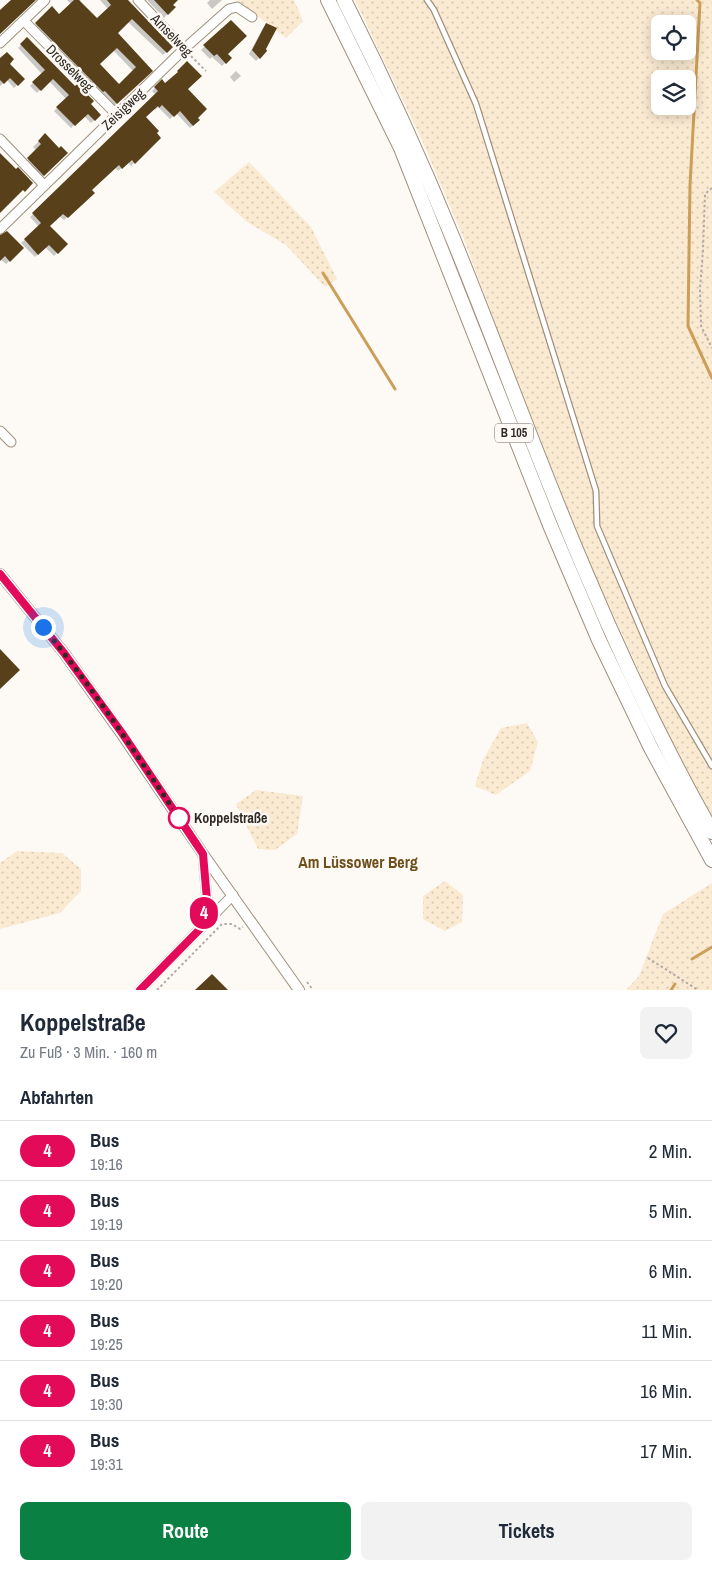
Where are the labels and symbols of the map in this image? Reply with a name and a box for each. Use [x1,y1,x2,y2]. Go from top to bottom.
street label: Amselweg [146,9,197,61]
street label: Drosselweg [42,40,98,96]
street label: Zeisigweg [98,84,149,134]
road number: B 105 [495,423,533,442]
your location [31,615,56,640]
marker: Koppelstraße [168,807,190,829]
place label: Koppelstraße [194,809,267,827]
district label: Am Lüssower Berg [298,851,418,873]
line badge: 4 [188,897,220,929]

